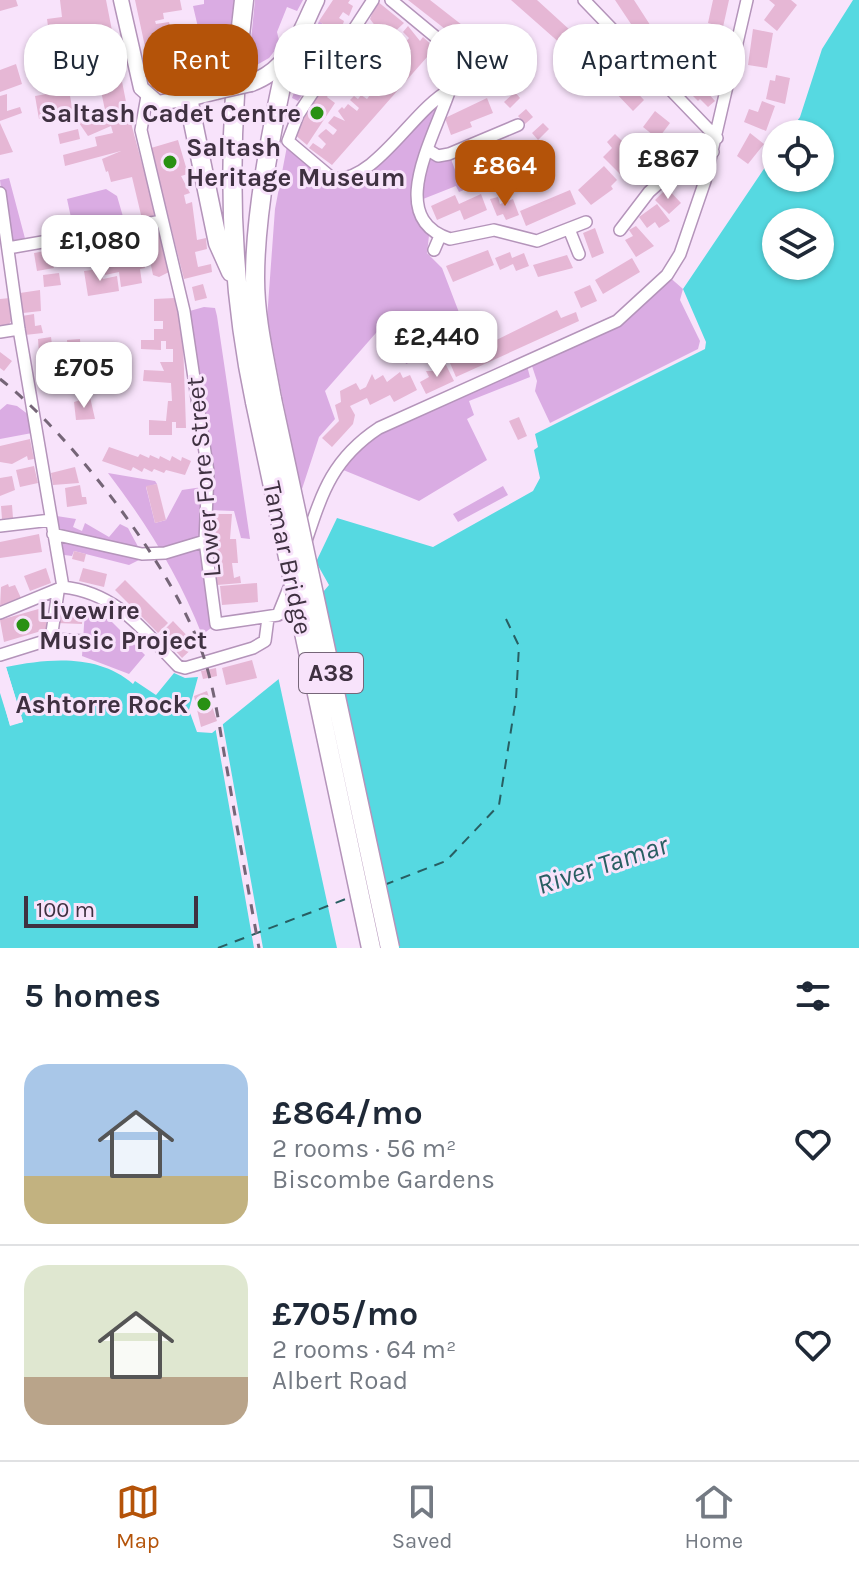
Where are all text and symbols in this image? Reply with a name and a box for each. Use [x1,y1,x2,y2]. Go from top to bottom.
chip: Buy [24,24,127,96]
chip: Rent [143,24,258,96]
chip: Filters [274,24,411,96]
chip: New [427,24,537,96]
chip: Apartment [553,24,745,96]
place label: Saltash Cadet Centre [40,98,301,129]
marker: Saltash Cadet Centre [308,104,326,122]
map controls [762,120,834,280]
button: locate [762,120,834,192]
place label: Saltash Heritage Museum [186,132,405,193]
pin: £867 [621,133,715,201]
pin: £864 [458,140,552,208]
text: £867 [637,143,699,174]
text: £864 [473,150,537,181]
marker: Saltash Heritage Museum [161,153,179,171]
button: layers [762,208,834,280]
pin: £1,080 [35,215,165,283]
text: £1,080 [59,225,141,256]
pin: £2,440 [372,311,502,379]
text: £2,440 [394,321,480,352]
pin: £705 [37,342,131,410]
text: £705 [54,352,114,383]
street label: Lower Fore Street [179,375,228,579]
street label: Tamar Bridge [256,479,319,638]
place label: Livewire Music Project [39,595,207,656]
marker: Livewire Music Project [14,616,32,634]
road number: A38 [299,653,363,693]
place label: Ashtorre Rock [15,689,188,720]
marker: Ashtorre Rock [195,695,213,713]
water label: River Tamar [532,827,673,901]
scale bar [24,892,198,928]
text: 100 m [36,897,95,923]
icon: filters [791,974,835,1018]
text: 5 homes [24,976,161,1016]
text: £864/mo [272,1093,423,1133]
icon: home [88,1096,184,1192]
icon: heart [791,1122,835,1166]
text: 2 rooms · 56 m² [272,1133,457,1164]
text: Biscombe Gardens [272,1164,495,1195]
text: £705/mo [272,1294,418,1334]
icon: home [88,1297,184,1393]
icon: heart [791,1323,835,1367]
text: 2 rooms · 64 m² [272,1334,456,1365]
text: Albert Road [272,1365,408,1396]
tab: Map [116,1480,160,1554]
tab: Saved [392,1480,453,1554]
tab: Home [684,1480,743,1554]

